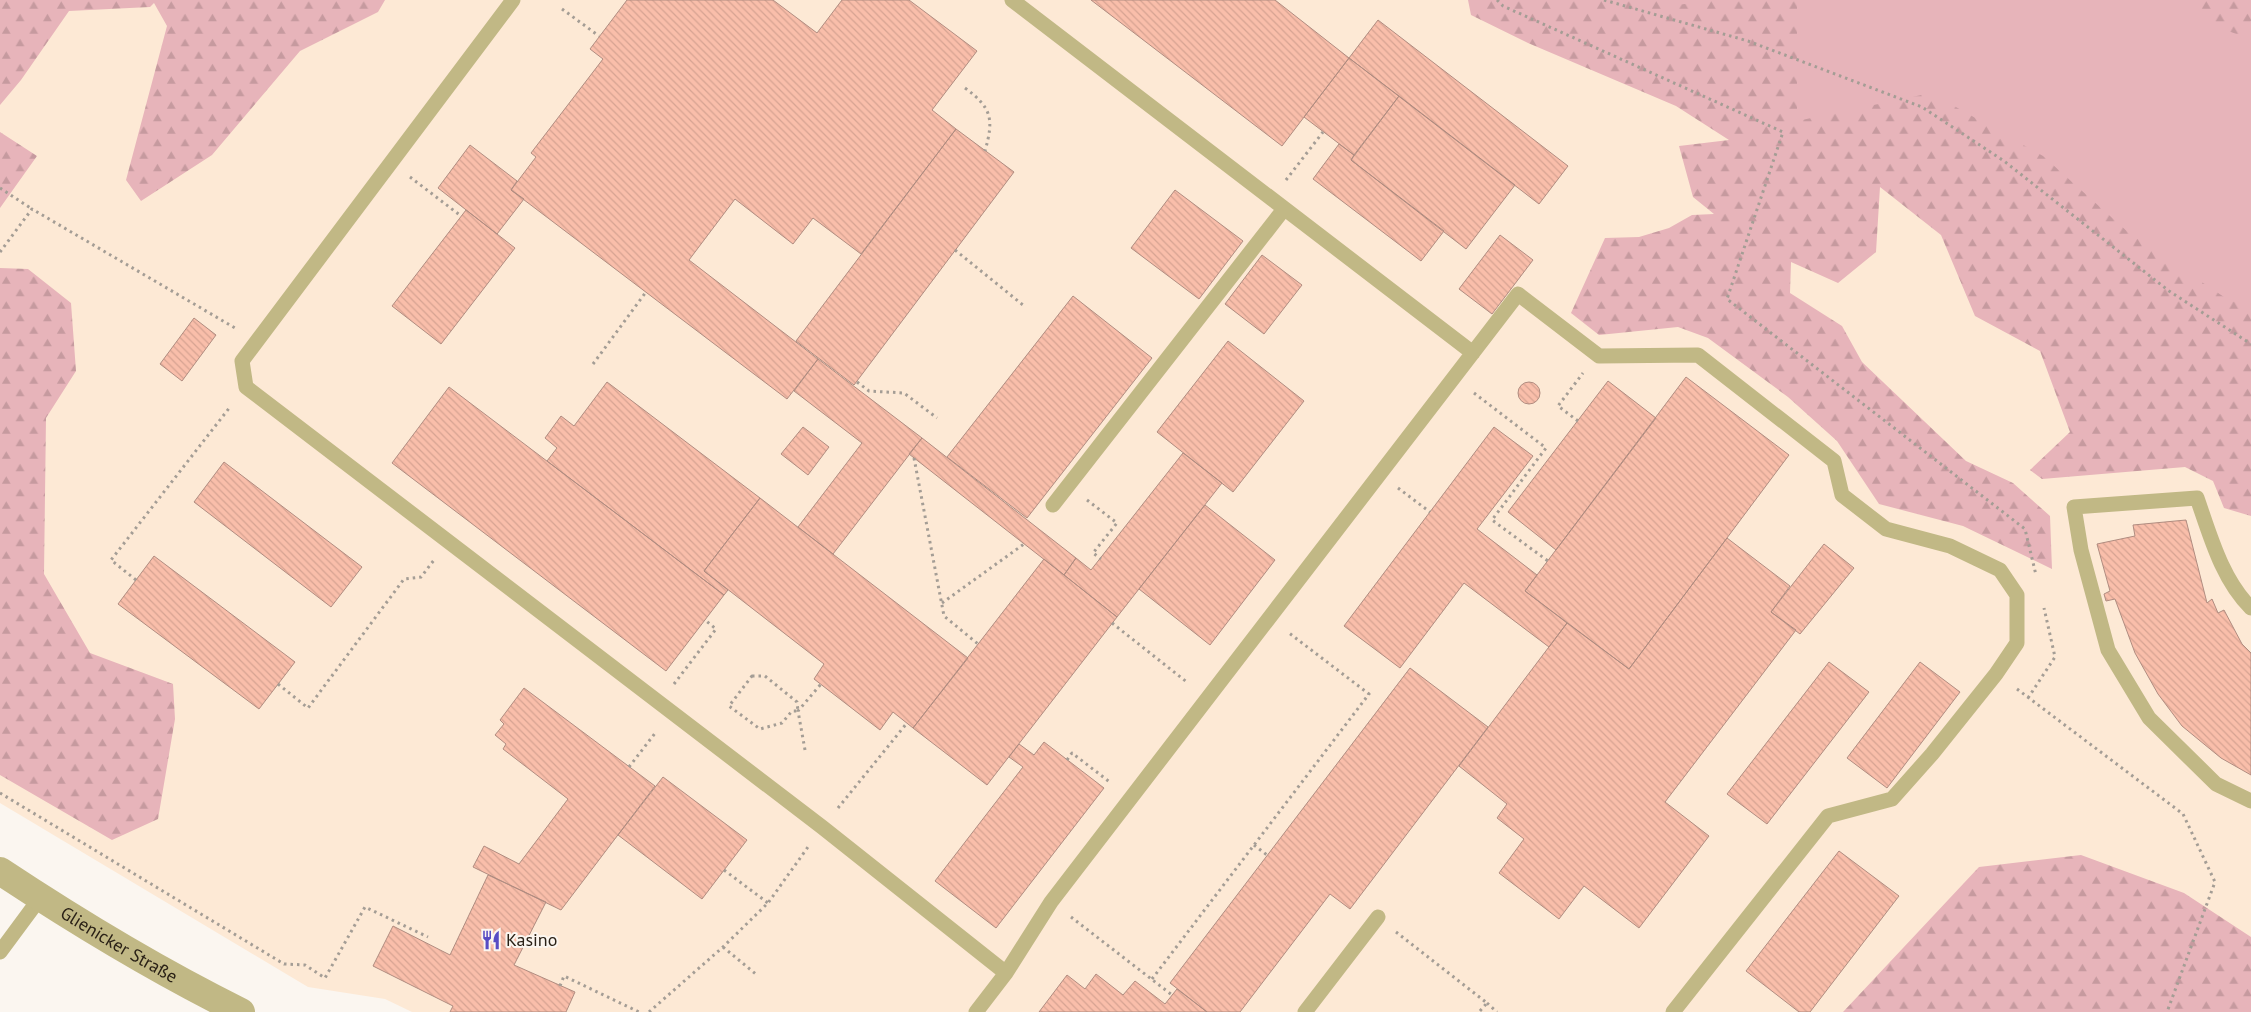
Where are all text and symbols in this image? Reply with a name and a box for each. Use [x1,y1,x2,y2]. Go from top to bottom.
street label: Glienicker Straße [56,901,182,988]
place label: Kasino [506,928,557,951]
restaurant icon: Kasino [480,929,502,951]

